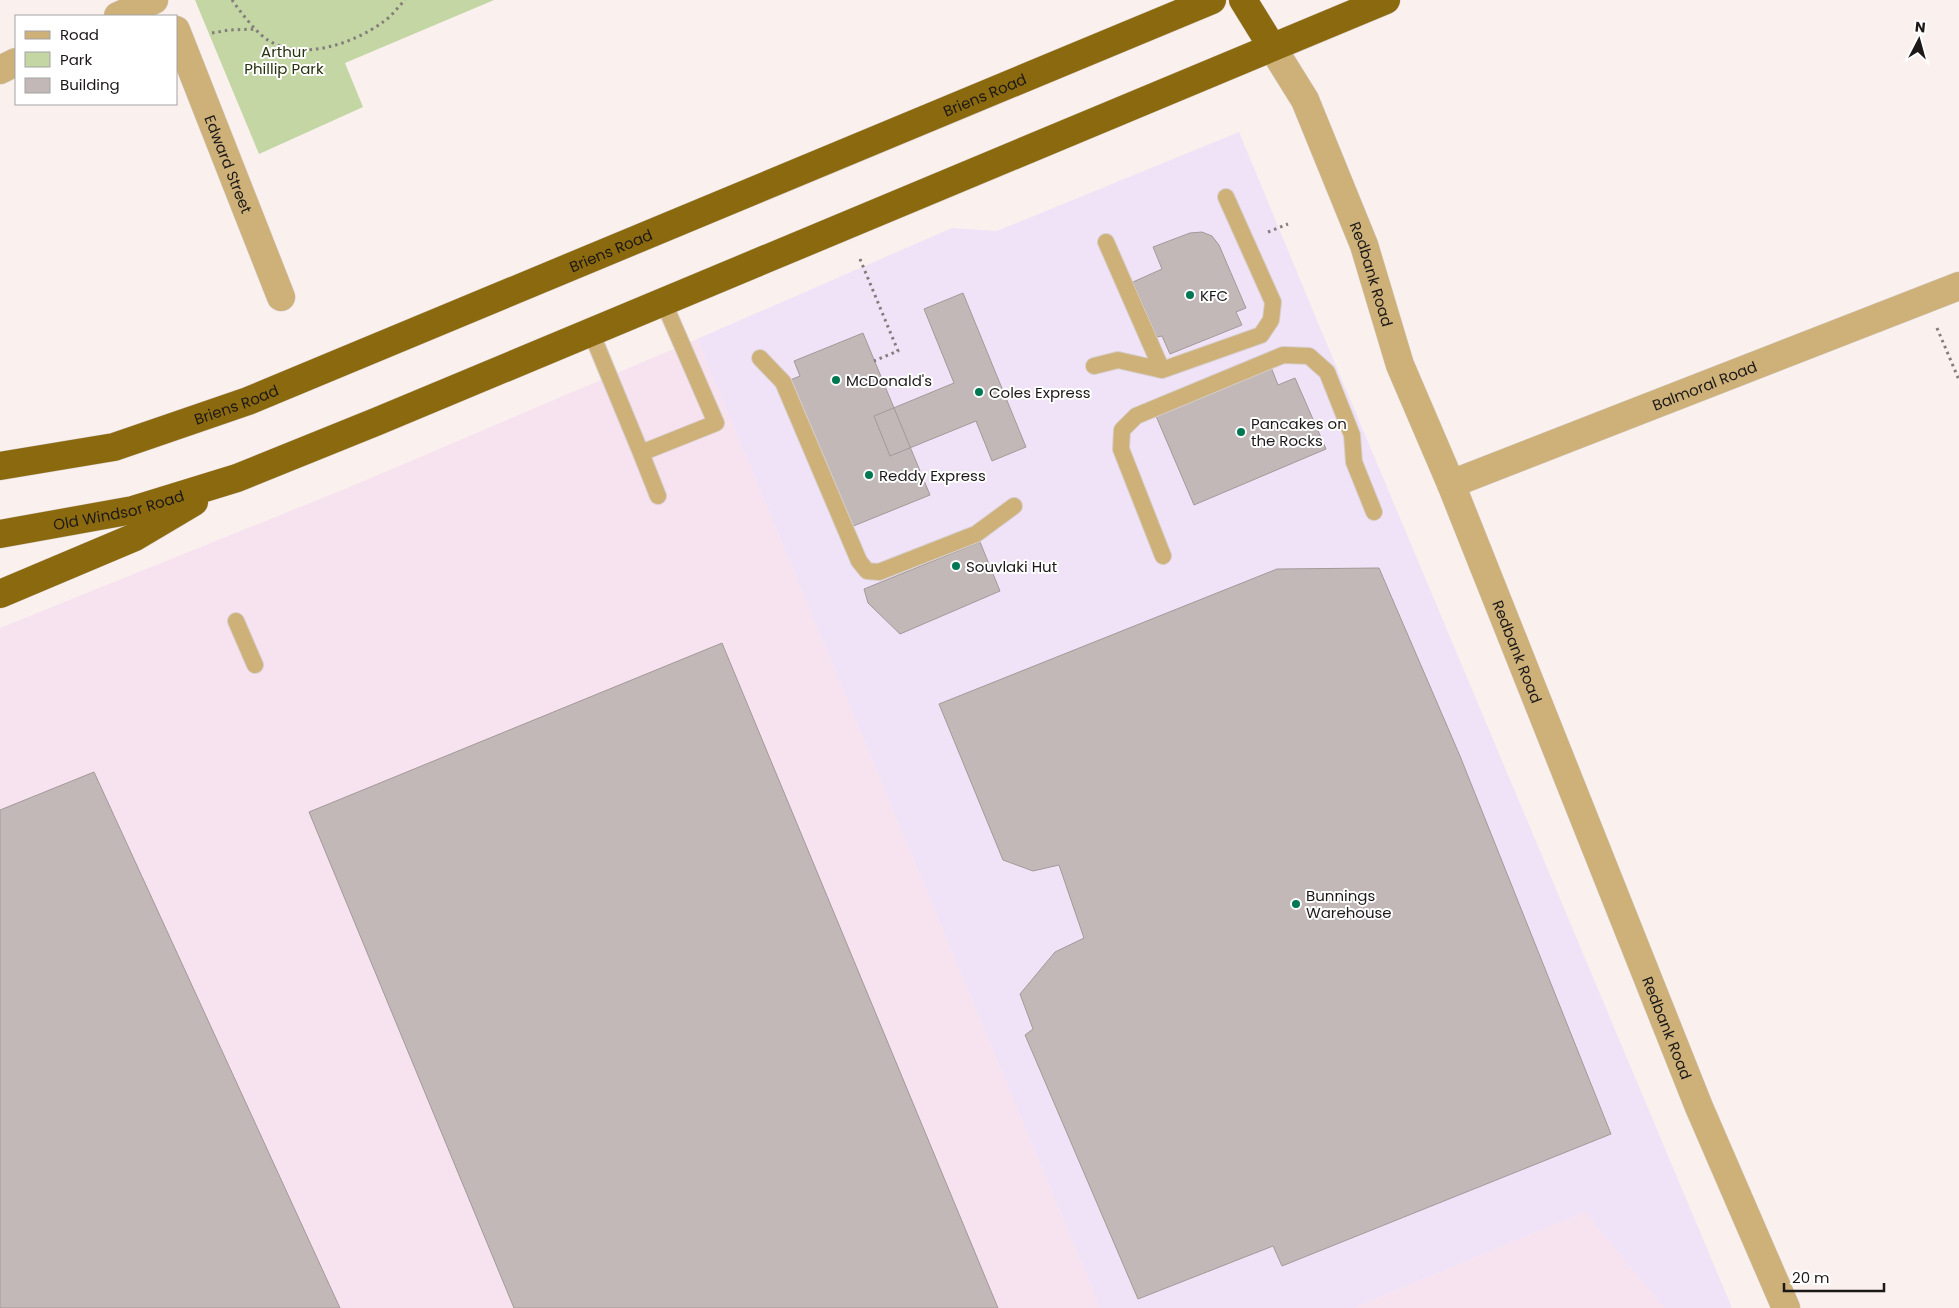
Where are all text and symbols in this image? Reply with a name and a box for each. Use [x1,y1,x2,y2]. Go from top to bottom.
legend [15,15,178,105]
north arrow [1894,15,1944,65]
text: N [1914,17,1927,38]
text: Road [60,24,99,45]
park label: Arthur Phillip Park [244,41,324,79]
text: Park [60,49,92,70]
street label: Briens Road [940,68,1029,121]
text: Building [60,74,120,95]
street label: Edward Street [200,112,258,216]
street label: Redbank Road [1345,218,1398,329]
street label: Briens Road [566,224,655,277]
place label: KFC [1200,285,1228,306]
marker: KFC [1184,289,1196,301]
street label: Balmoral Road [1649,355,1760,415]
place label: McDonald's [846,370,932,391]
marker: McDonald's [830,374,842,386]
street label: Briens Road [191,379,281,429]
place label: Coles Express [989,382,1091,403]
marker: Coles Express [973,386,985,398]
place label: Pancakes on the Rocks [1251,413,1347,451]
marker: Pancakes on the Rocks [1235,426,1247,438]
place label: Reddy Express [879,465,986,486]
marker: Reddy Express [863,469,875,481]
street label: Old Windsor Road [51,484,187,535]
place label: Souvlaki Hut [966,556,1057,577]
marker: Souvlaki Hut [950,560,962,572]
street label: Redbank Road [1488,597,1548,706]
place label: Bunnings Warehouse [1306,885,1392,923]
marker: Bunnings Warehouse [1290,898,1302,910]
street label: Redbank Road [1638,973,1697,1082]
scale bar [1784,1260,1884,1292]
text: 20 m [1792,1267,1830,1288]

